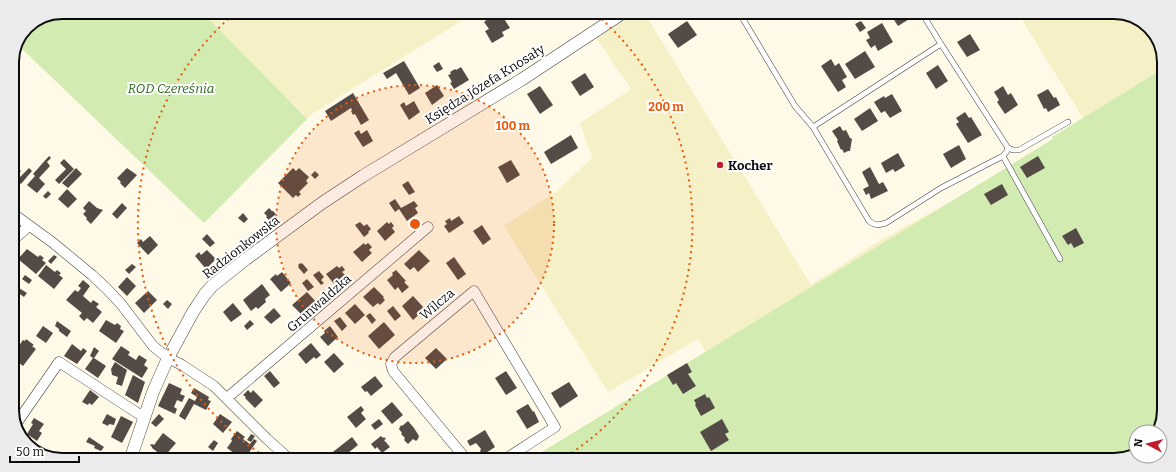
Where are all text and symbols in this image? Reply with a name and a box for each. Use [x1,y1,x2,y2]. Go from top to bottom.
street label: Księdza Józefa Knosały [423,41,548,127]
park label: ROD Czereśnia [128,81,214,96]
text: 200 m [648,100,684,114]
text: 100 m [496,119,531,133]
place label: Kocher [728,158,773,173]
marker: Kocher [715,160,725,170]
street label: Radzionkowska [200,212,282,282]
centre of rings [408,217,422,231]
street label: Grunwaldzka [284,271,354,335]
street label: Wilcza [417,285,457,323]
north arrow [1128,424,1168,464]
text: N [1132,437,1146,448]
scale bar [10,438,79,464]
text: 50 m [16,445,45,459]

